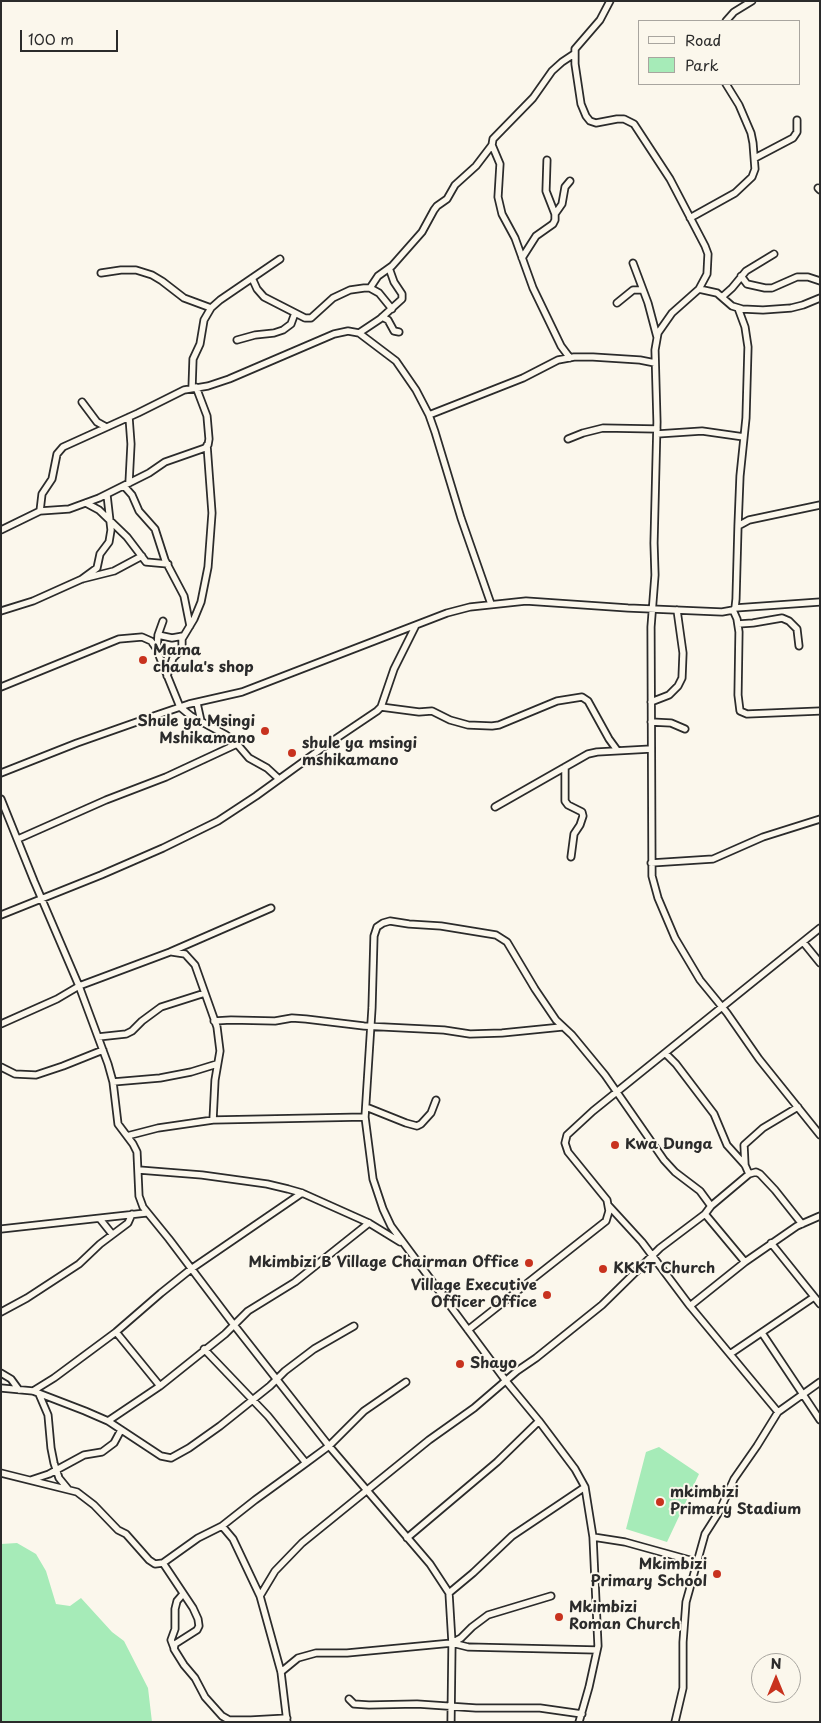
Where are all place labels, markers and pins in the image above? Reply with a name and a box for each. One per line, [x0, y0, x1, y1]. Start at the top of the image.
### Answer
place label: Mama chaula's shop [153, 642, 254, 677]
marker: Mama chaula's shop [137, 654, 149, 666]
place label: Shule ya Msingi Mshikamano [138, 713, 255, 748]
marker: Shule ya Msingi Mshikamano [259, 725, 271, 737]
place label: shule ya msingi mshikamano [302, 735, 417, 770]
marker: shule ya msingi mshikamano [286, 747, 298, 759]
place label: Kwa Dunga [625, 1136, 713, 1154]
marker: Kwa Dunga [609, 1139, 621, 1151]
place label: Mkimbizi B Village Chairman Office [248, 1254, 519, 1272]
marker: Mkimbizi B Village Chairman Office [523, 1257, 535, 1269]
place label: KKKT Church [613, 1260, 715, 1278]
marker: KKKT Church [597, 1263, 609, 1275]
place label: Village Executive Officer Office [411, 1277, 537, 1312]
marker: Village Executive Officer Office [541, 1289, 553, 1301]
place label: Shayo [470, 1355, 517, 1373]
marker: Shayo [454, 1358, 466, 1370]
place label: mkimbizi Primary Stadium [670, 1484, 801, 1519]
marker: mkimbizi Primary Stadium [654, 1496, 666, 1508]
place label: Mkimbizi Primary School [591, 1556, 707, 1591]
marker: Mkimbizi Primary School [711, 1568, 723, 1580]
place label: Mkimbizi Roman Church [569, 1599, 681, 1634]
marker: Mkimbizi Roman Church [553, 1611, 565, 1623]

